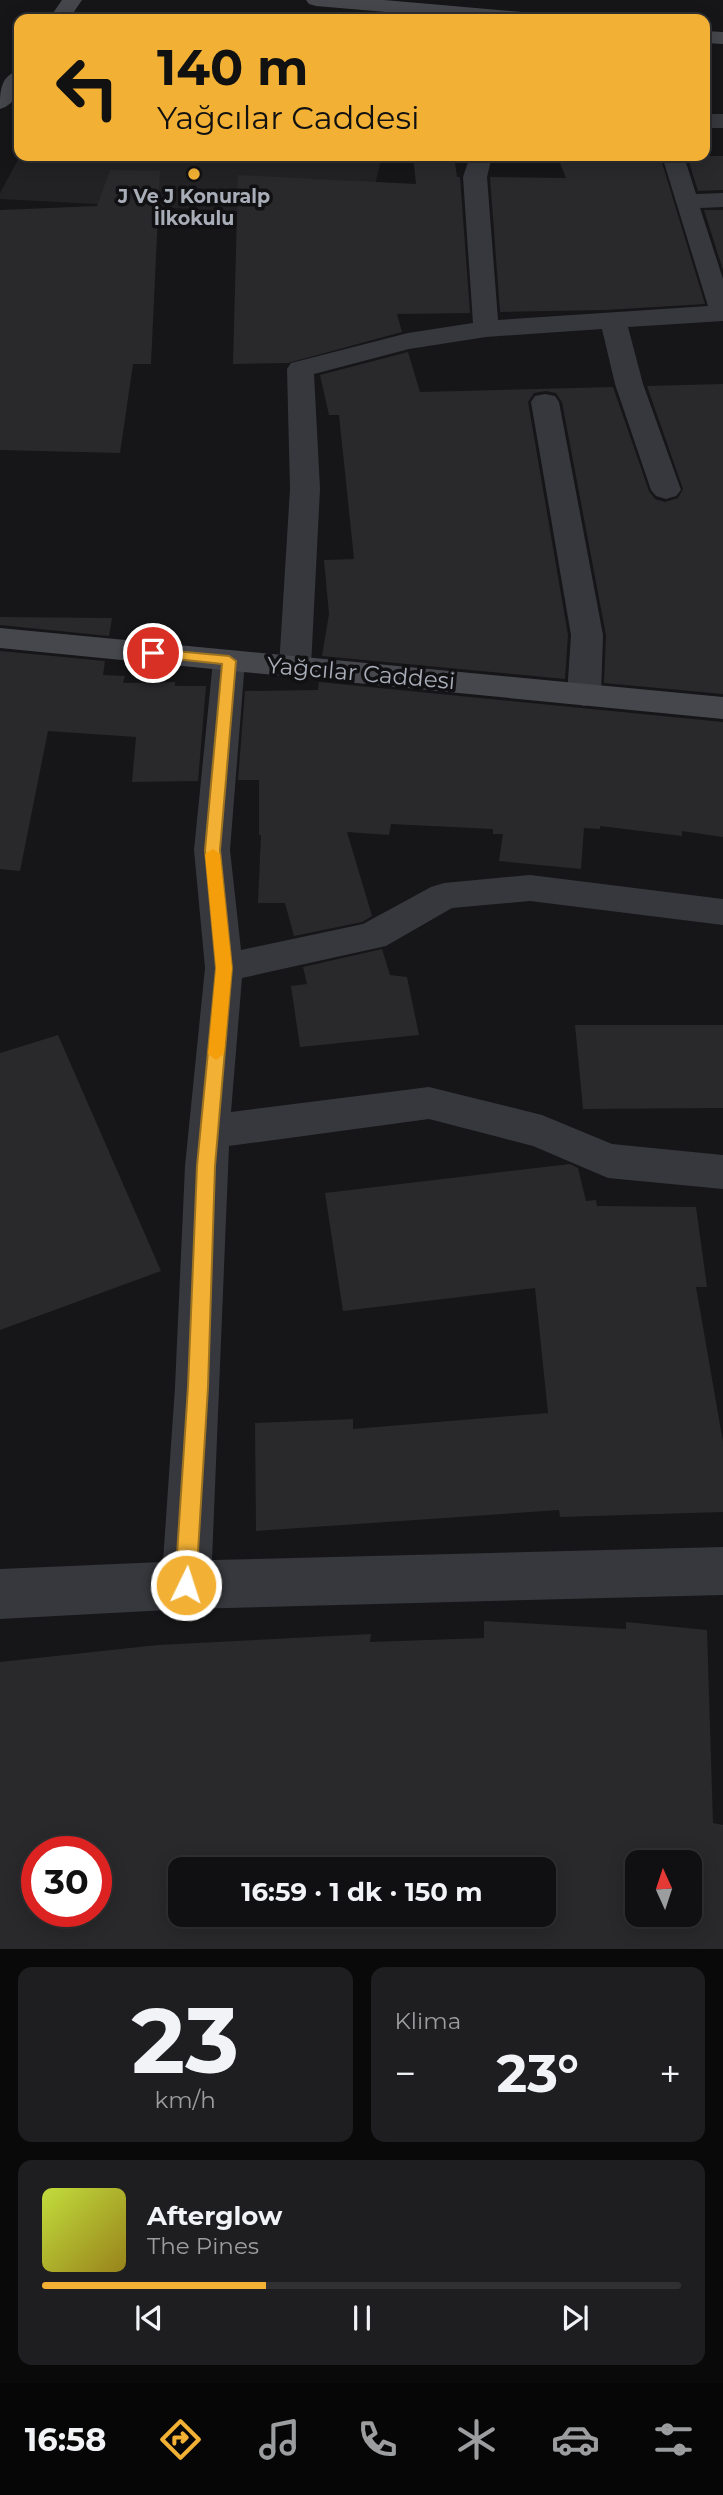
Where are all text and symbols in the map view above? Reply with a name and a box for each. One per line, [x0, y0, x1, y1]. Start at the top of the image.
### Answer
text: 140 m [157, 38, 309, 97]
icon: left [42, 42, 133, 133]
text: Yağcılar Caddesi [157, 98, 420, 137]
marker: J Ve J Konuralp İlkokulu [186, 166, 202, 182]
place label: J Ve J Konuralp İlkokulu [117, 185, 270, 230]
pin [123, 623, 183, 683]
icon: arrive [134, 634, 172, 672]
street label: Yağcılar Caddesi [266, 651, 456, 695]
position arrow [149, 1548, 223, 1622]
speed limit sign: 30 [21, 1836, 112, 1927]
north arrow [625, 1850, 702, 1927]
map controls [625, 1850, 702, 1927]
text: 16:59 · 1 dk · 150 m [241, 1876, 483, 1908]
text: 23 [131, 1985, 239, 2096]
text: Klima [395, 2007, 461, 2035]
text: 23° [497, 2042, 579, 2105]
text: − [395, 2050, 416, 2097]
text: + [659, 2050, 681, 2097]
text: km/h [155, 2086, 216, 2114]
text: Afterglow [147, 2200, 282, 2232]
text: The Pines [147, 2232, 259, 2260]
icon: previous [130, 2299, 168, 2337]
icon: pause [343, 2299, 381, 2337]
icon: next [556, 2299, 594, 2337]
icon: directions [156, 2415, 205, 2464]
icon: music [255, 2415, 304, 2464]
icon: phone [353, 2415, 402, 2464]
icon: climate [452, 2415, 501, 2464]
icon: car [551, 2415, 600, 2464]
icon: filters [649, 2415, 698, 2464]
text: 16:58 [25, 2420, 106, 2459]

